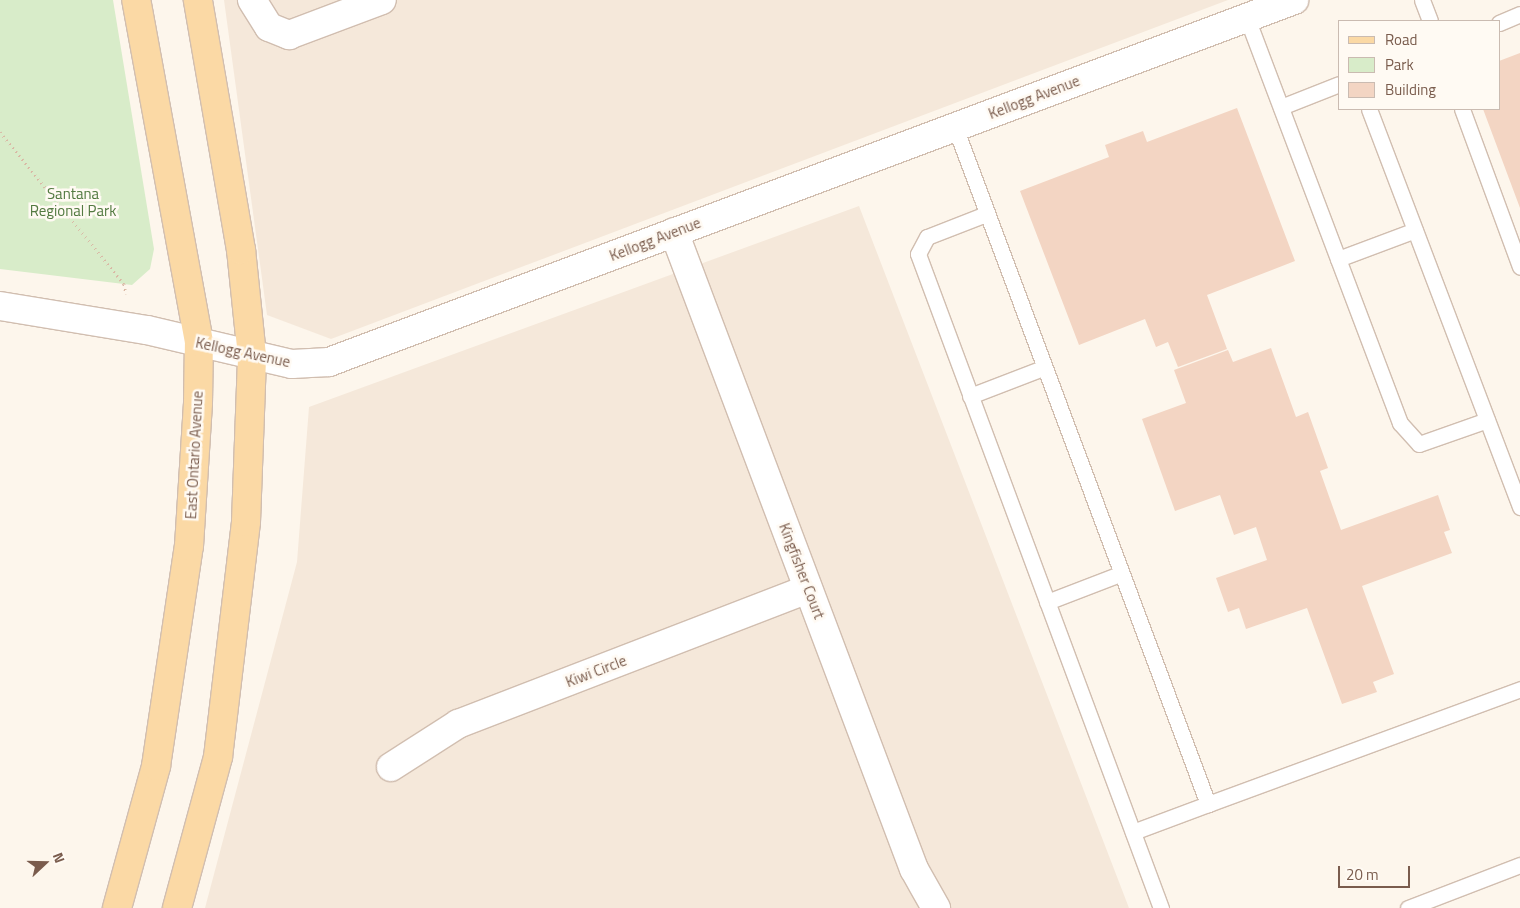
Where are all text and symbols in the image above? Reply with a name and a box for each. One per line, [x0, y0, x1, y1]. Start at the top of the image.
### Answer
legend [1338, 20, 1500, 110]
text: Road [1385, 28, 1417, 51]
text: Park [1385, 53, 1414, 76]
street label: Kellogg Avenue [986, 71, 1082, 123]
text: Building [1385, 78, 1436, 101]
park label: Santana Regional Park [30, 184, 116, 219]
street label: Kellogg Avenue [607, 213, 703, 265]
street label: Kellogg Avenue [194, 333, 292, 371]
street label: East Ontario Avenue [182, 390, 206, 520]
street label: Kingfisher Court [775, 520, 829, 622]
street label: Kiwi Circle [563, 651, 629, 691]
north arrow [20, 838, 70, 888]
text: N [48, 849, 71, 866]
scale bar [1340, 856, 1412, 888]
text: 20 m [1346, 863, 1379, 886]

